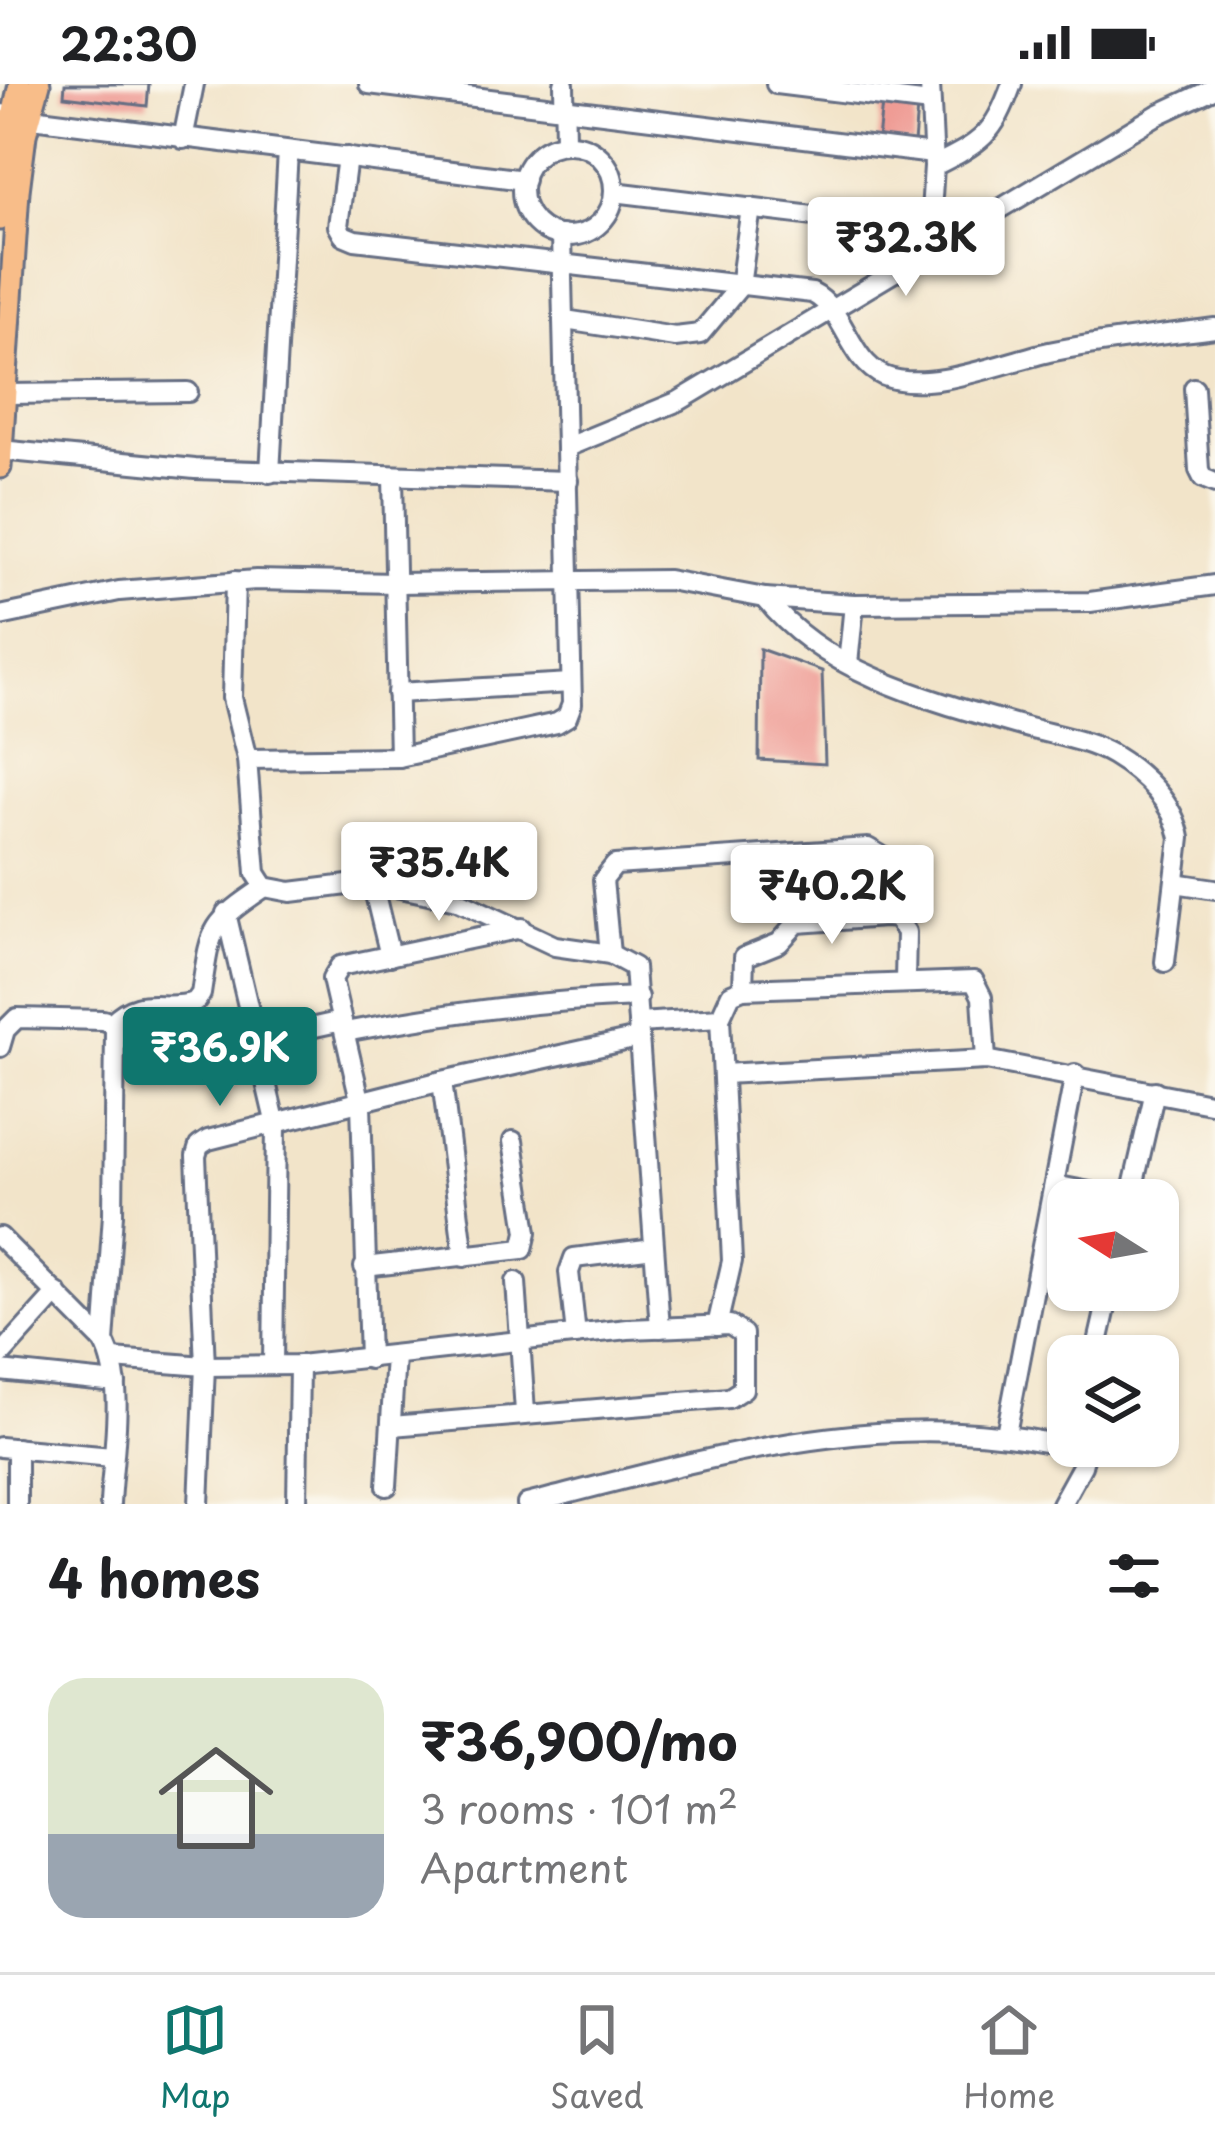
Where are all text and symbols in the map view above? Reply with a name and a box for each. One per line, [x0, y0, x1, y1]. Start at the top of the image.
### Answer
text: 22:30 [60, 8, 197, 76]
pin: ₹32.3K [808, 197, 1004, 299]
text: ₹32.3K [835, 206, 977, 265]
pin: ₹35.4K [341, 822, 537, 924]
text: ₹35.4K [368, 831, 510, 890]
pin: ₹40.2K [734, 845, 930, 947]
text: ₹40.2K [758, 854, 906, 913]
pin: ₹36.9K [122, 1007, 318, 1109]
text: ₹36.9K [150, 1016, 290, 1075]
north arrow [1047, 1179, 1179, 1311]
map controls [1047, 1179, 1179, 1467]
button: layers [1047, 1335, 1179, 1467]
text: 4 homes [48, 1538, 260, 1615]
icon: filters [1101, 1543, 1167, 1609]
text: ₹36,900/mo [420, 1701, 737, 1778]
icon: home [144, 1726, 288, 1870]
text: 3 rooms · 101 m² [420, 1778, 738, 1837]
text: Apartment [420, 1837, 628, 1896]
tab: Map [160, 1997, 230, 2119]
tab: Saved [550, 1997, 644, 2119]
tab: Home [963, 1997, 1055, 2119]

